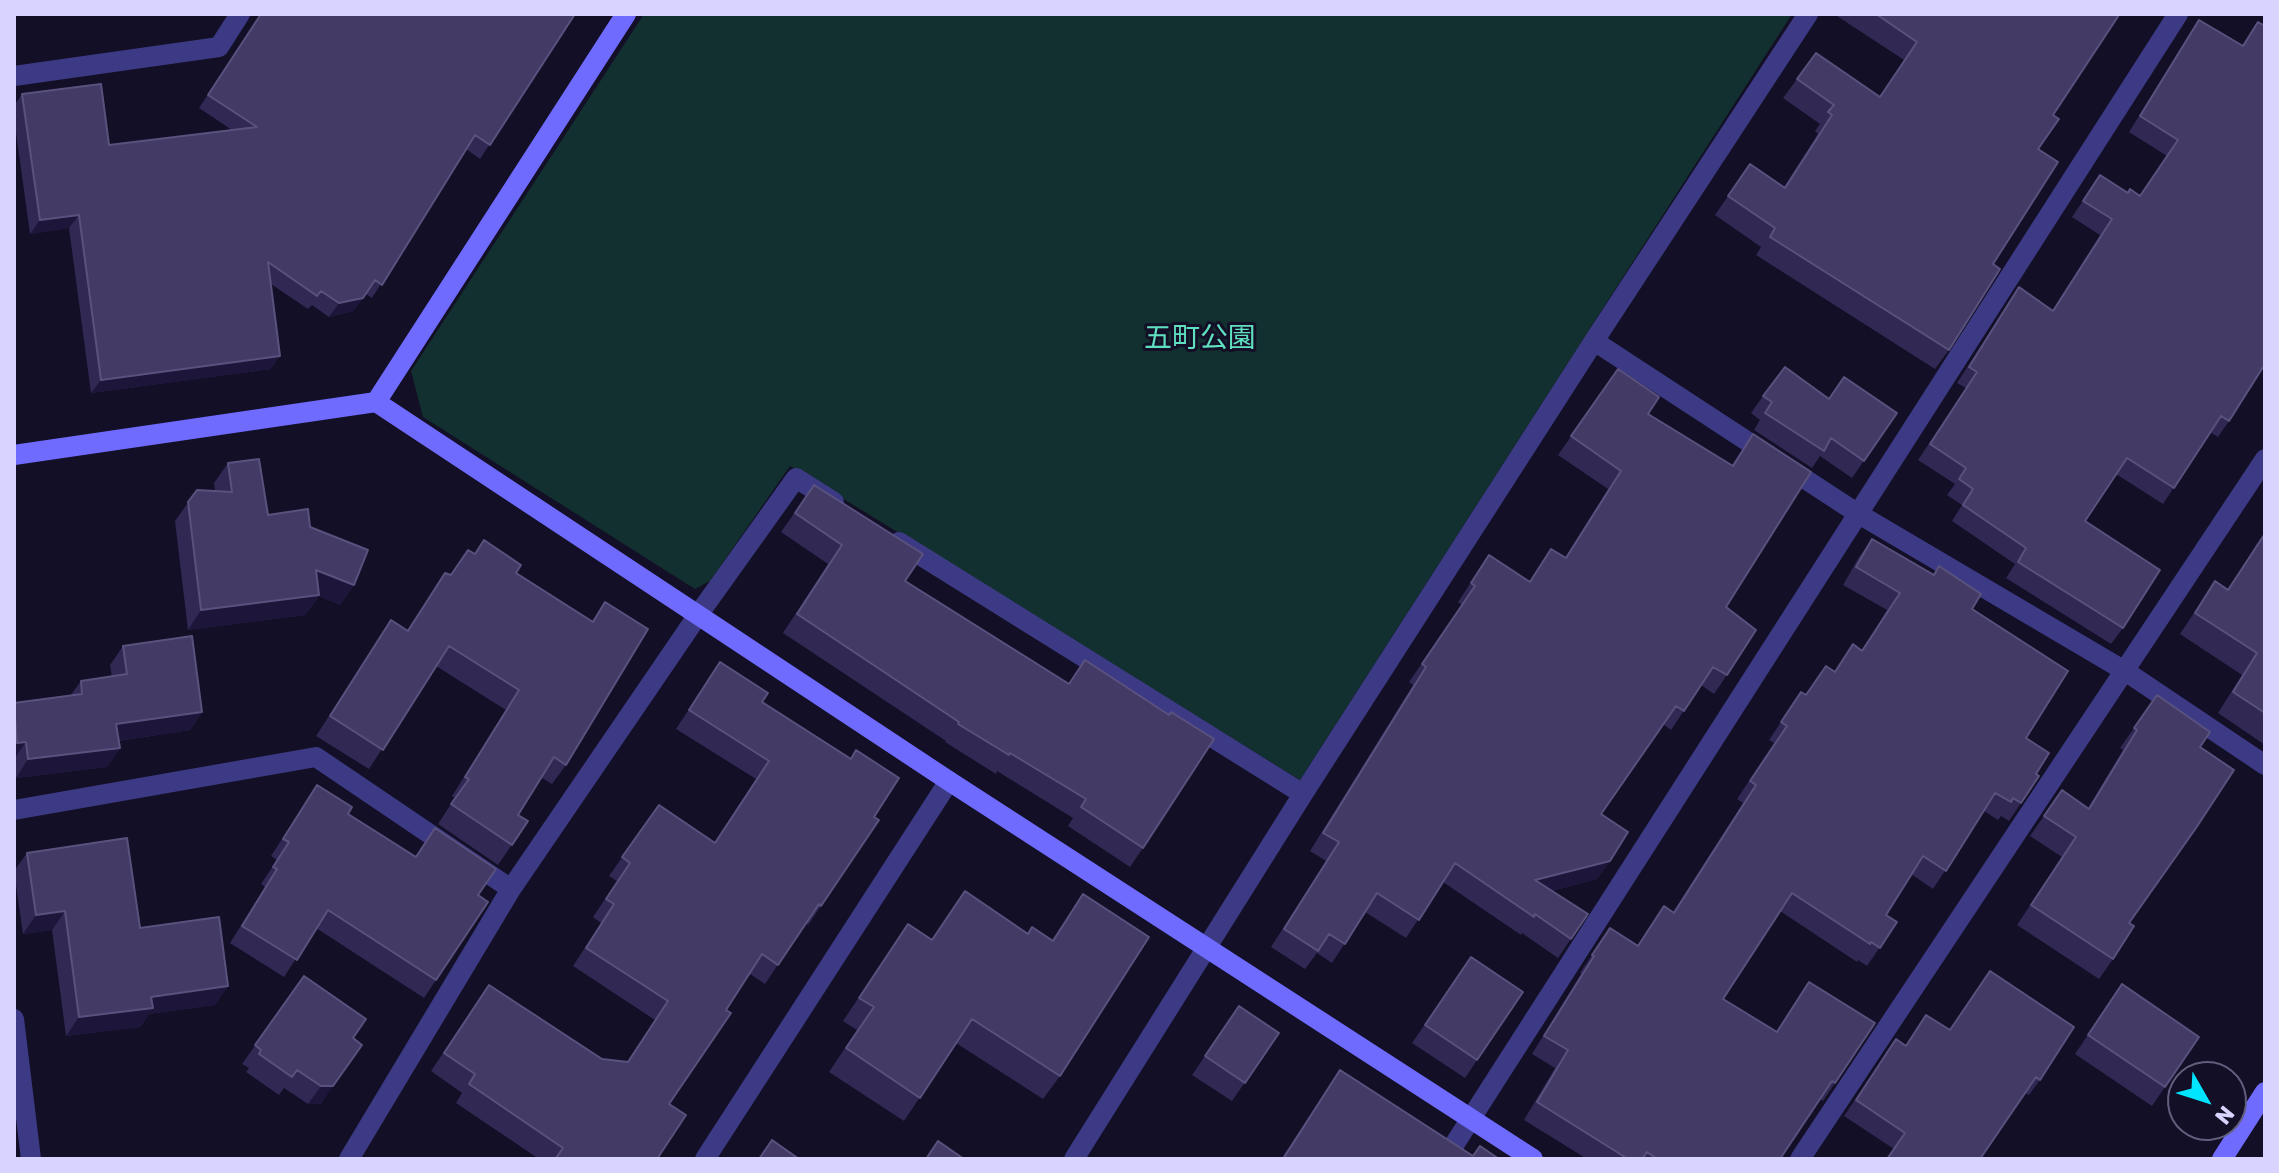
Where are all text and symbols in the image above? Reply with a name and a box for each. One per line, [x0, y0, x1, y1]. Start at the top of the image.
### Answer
park label: 五町公園 [1144, 322, 1256, 356]
north arrow [2167, 1061, 2247, 1141]
text: N [2209, 1101, 2240, 1130]

